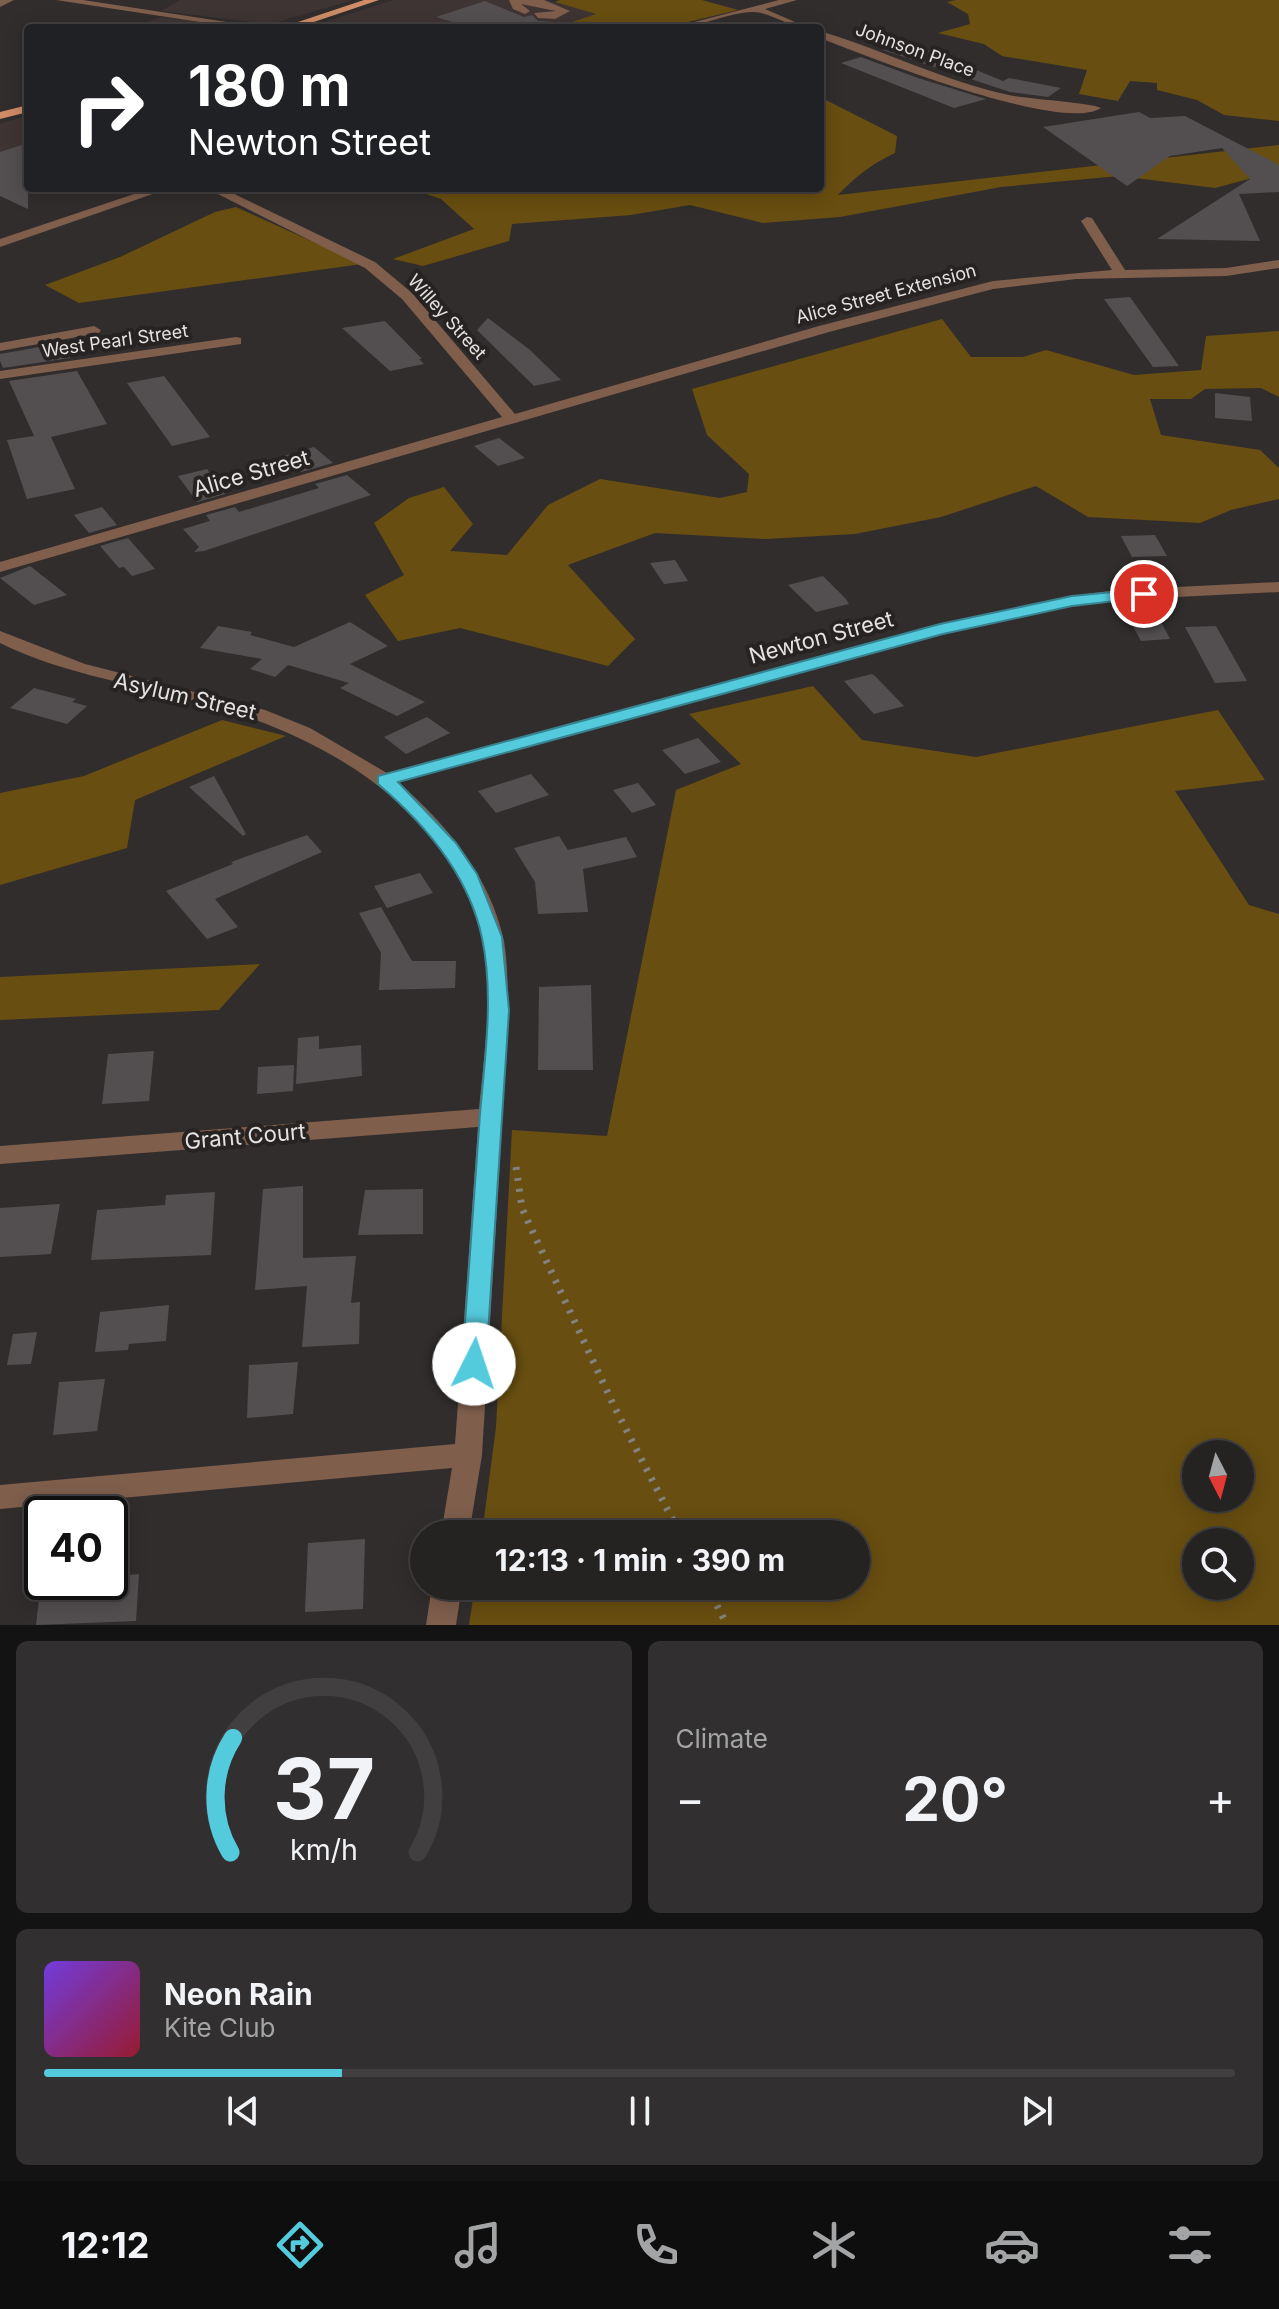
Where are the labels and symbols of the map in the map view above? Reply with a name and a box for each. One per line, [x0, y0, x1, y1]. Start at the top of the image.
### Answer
street label: Johnson Place [853, 18, 978, 81]
street label: Alice Street Extension [793, 259, 978, 328]
street label: Willey Street [404, 270, 491, 364]
street label: West Pearl Street [41, 320, 189, 361]
street label: Alice Street [190, 444, 312, 502]
pin [1110, 560, 1178, 628]
street label: Newton Street [746, 605, 896, 669]
street label: Asylum Street [111, 667, 259, 725]
street label: Grant Court [183, 1118, 307, 1154]
position arrow [432, 1322, 516, 1406]
north arrow [1182, 1440, 1254, 1512]
speed limit sign: 40 [24, 1496, 128, 1600]

